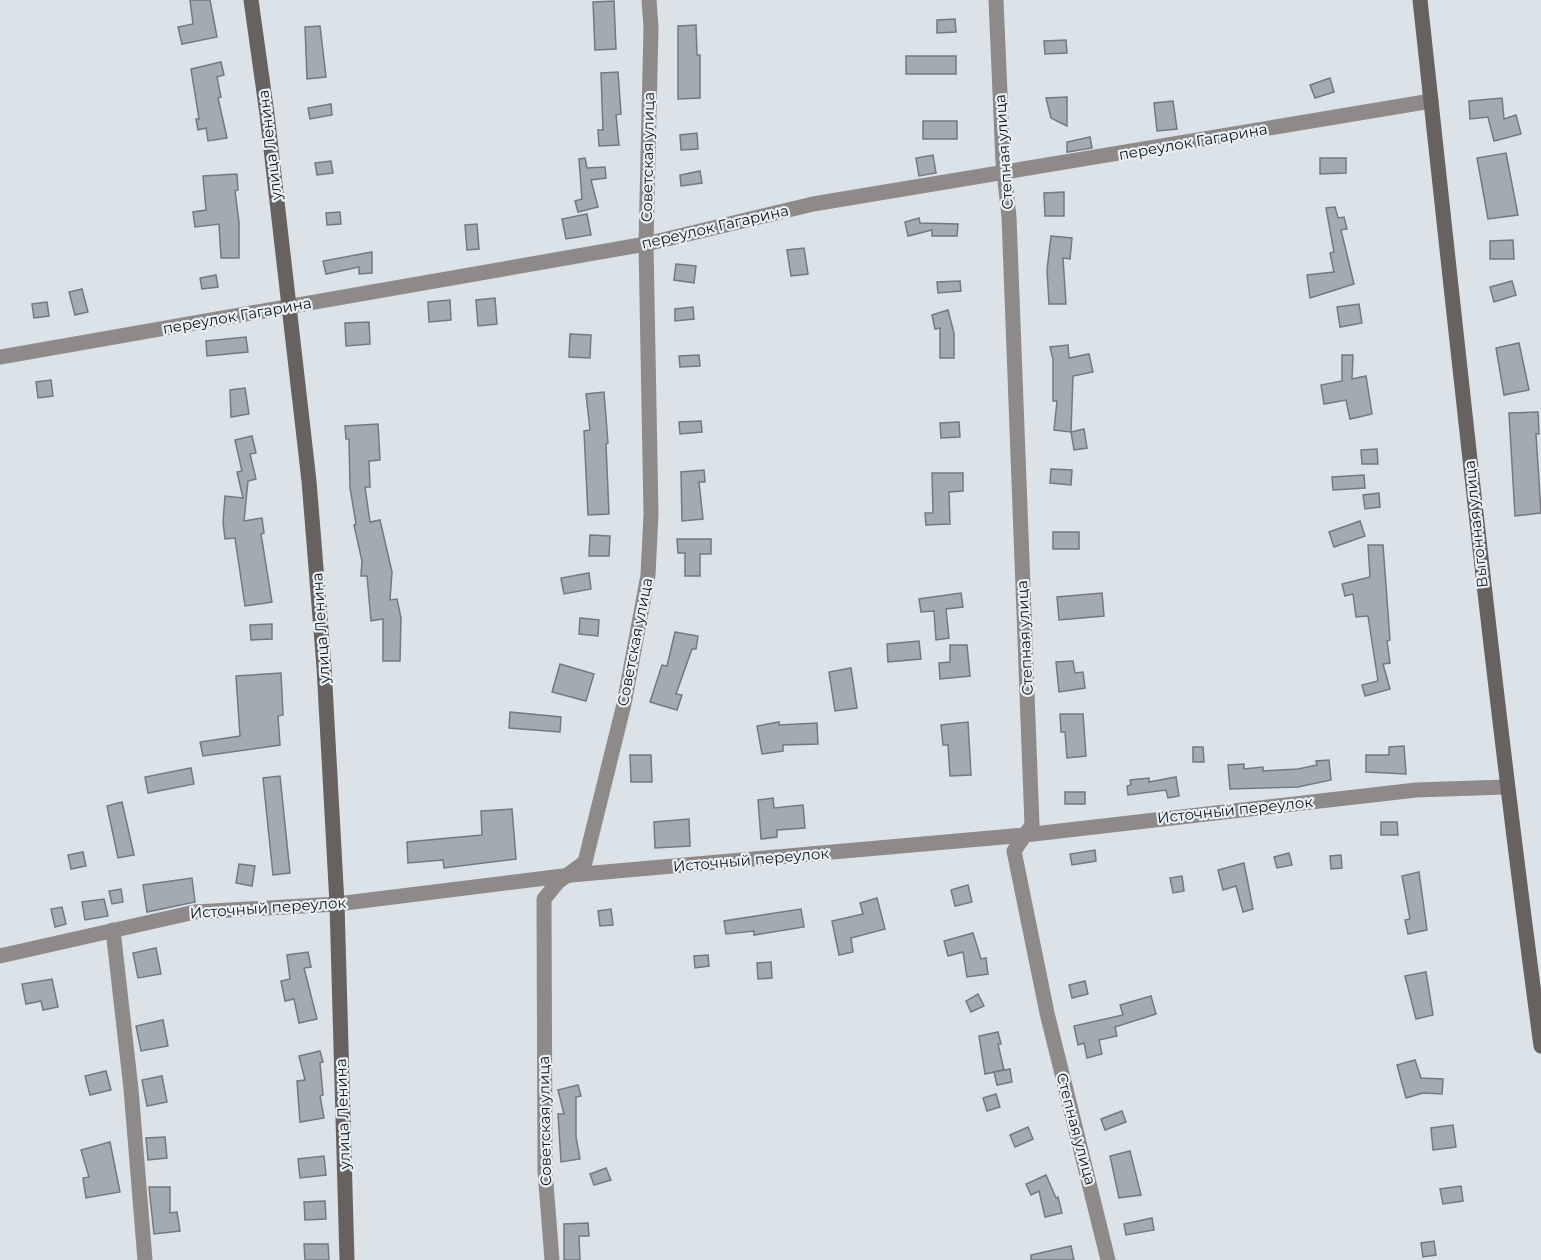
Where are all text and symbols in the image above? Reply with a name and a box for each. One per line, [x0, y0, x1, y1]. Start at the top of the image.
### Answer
street label: улица Ленина [253, 89, 286, 202]
street label: Советская улица [637, 92, 658, 222]
street label: Степная улица [990, 94, 1017, 210]
street label: переулок Гагарина [1117, 119, 1269, 164]
street label: переулок Гагарина [639, 200, 790, 253]
street label: переулок Гагарина [161, 293, 313, 338]
street label: Выгонная улица [1459, 459, 1492, 589]
street label: улица Ленина [307, 572, 334, 685]
street label: Советская улица [613, 576, 656, 708]
street label: Степная улица [1012, 580, 1037, 696]
street label: Источный переулок [1156, 792, 1314, 827]
street label: Источный переулок [672, 843, 830, 876]
street label: Источный переулок [189, 893, 347, 922]
street label: Советская улица [534, 1056, 555, 1186]
street label: улица Ленина [331, 1058, 354, 1171]
street label: Степная улица [1052, 1071, 1101, 1187]

